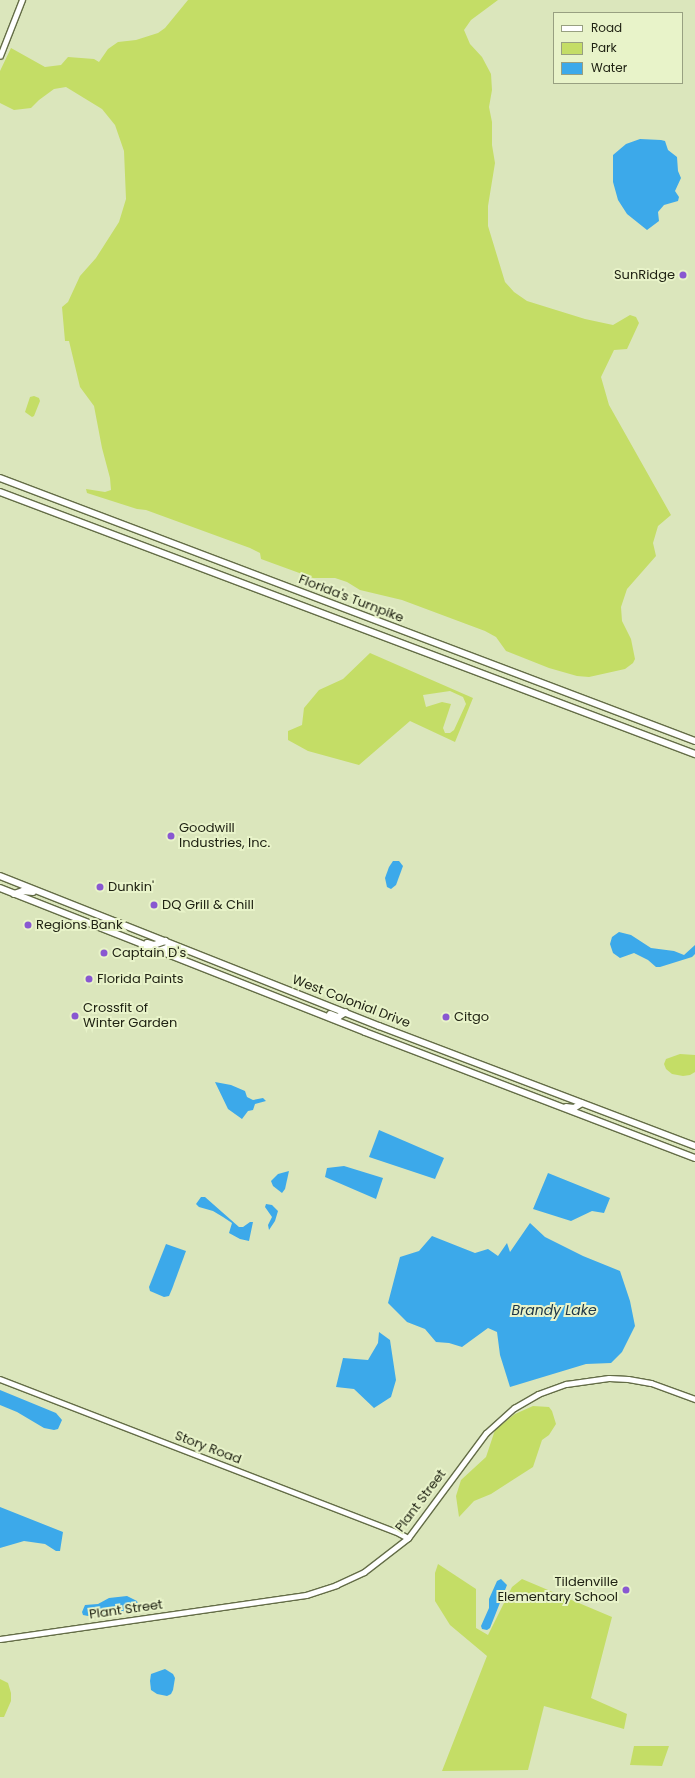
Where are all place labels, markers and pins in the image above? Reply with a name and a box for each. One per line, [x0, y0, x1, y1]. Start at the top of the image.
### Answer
place label: SunRidge [614, 267, 675, 283]
marker: SunRidge [678, 270, 688, 280]
place label: Goodwill Industries, Inc. [179, 821, 270, 852]
marker: Goodwill Industries, Inc. [166, 831, 176, 841]
place label: Dunkin' [108, 879, 154, 895]
marker: Dunkin' [95, 882, 105, 892]
place label: DQ Grill & Chill [162, 897, 254, 913]
marker: DQ Grill & Chill [149, 900, 159, 910]
place label: Regions Bank [36, 917, 123, 933]
marker: Regions Bank [23, 920, 33, 930]
place label: Captain D's [112, 945, 186, 961]
marker: Captain D's [99, 948, 109, 958]
place label: Florida Paints [97, 971, 184, 987]
marker: Florida Paints [84, 974, 94, 984]
place label: Crossfit of Winter Garden [83, 1001, 177, 1032]
place label: Citgo [454, 1009, 489, 1025]
marker: Crossfit of Winter Garden [70, 1011, 80, 1021]
marker: Citgo [441, 1012, 451, 1022]
place label: Tildenville Elementary School [497, 1575, 618, 1606]
marker: Tildenville Elementary School [621, 1585, 631, 1595]

